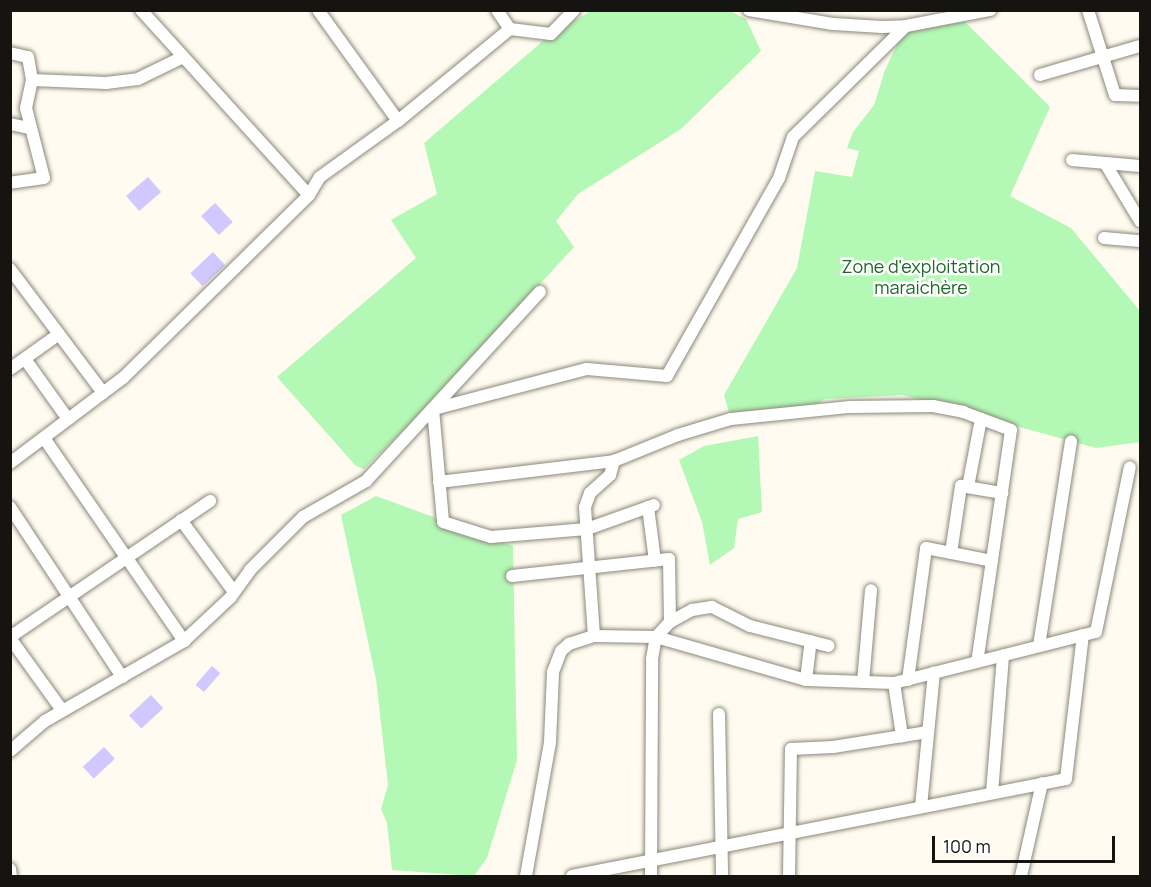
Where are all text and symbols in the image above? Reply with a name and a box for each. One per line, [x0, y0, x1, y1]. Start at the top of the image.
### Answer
park label: Zone d'exploitation maraichère [841, 256, 1001, 298]
scale bar [935, 824, 1118, 862]
text: 100 m [943, 834, 991, 858]

